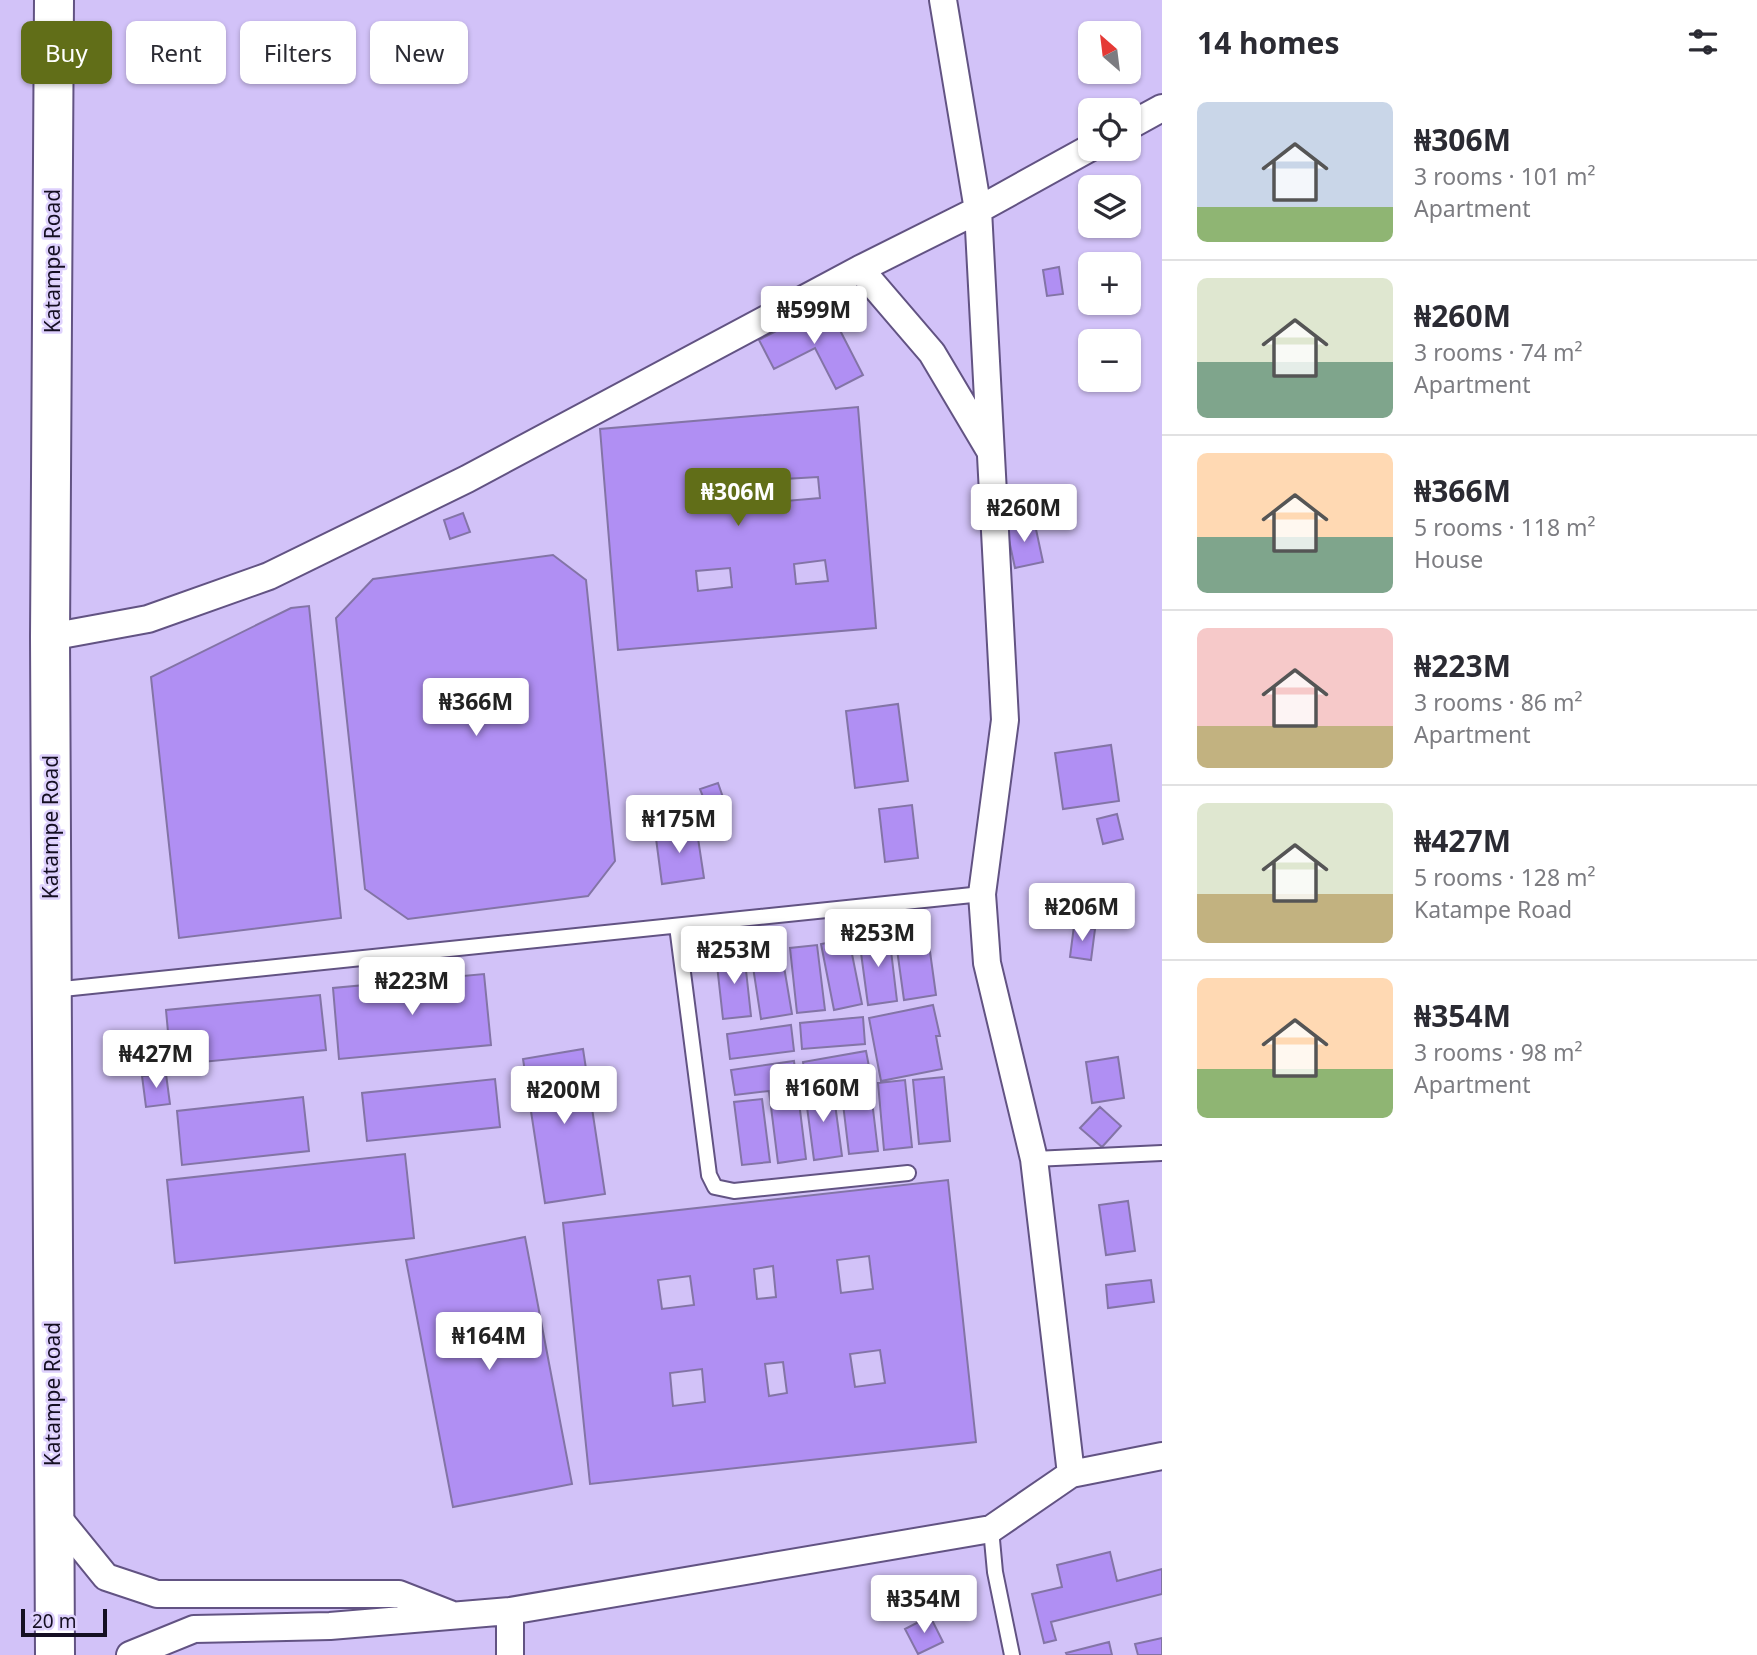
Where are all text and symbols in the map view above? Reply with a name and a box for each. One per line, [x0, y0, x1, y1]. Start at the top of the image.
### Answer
chip: Buy [21, 21, 112, 84]
chip: Rent [126, 21, 226, 84]
chip: Filters [240, 21, 356, 84]
chip: New [370, 21, 468, 84]
north arrow [1078, 21, 1141, 84]
map controls [1078, 21, 1141, 392]
text: 14 homes [1197, 22, 1340, 63]
icon: filters [1684, 23, 1722, 61]
button: locate [1078, 98, 1141, 161]
text: ₦306M [1414, 119, 1511, 160]
icon: home [1253, 130, 1337, 214]
text: 3 rooms · 101 m² [1414, 160, 1596, 192]
button: layers [1078, 175, 1141, 238]
street label: Katampe Road [38, 189, 66, 333]
text: Apartment [1414, 192, 1531, 224]
button: + [1078, 252, 1141, 315]
pin: ₦599M [765, 286, 863, 346]
text: ₦599M [777, 293, 851, 325]
text: ₦260M [1414, 295, 1511, 336]
icon: home [1253, 306, 1337, 390]
button: − [1078, 329, 1141, 392]
text: 3 rooms · 74 m² [1414, 336, 1583, 368]
text: Apartment [1414, 368, 1531, 400]
pin: ₦306M [689, 468, 787, 528]
text: ₦366M [1414, 470, 1511, 511]
text: ₦306M [701, 475, 775, 507]
icon: home [1253, 481, 1337, 565]
pin: ₦260M [975, 484, 1073, 544]
text: ₦260M [987, 491, 1061, 523]
text: 5 rooms · 118 m² [1414, 511, 1596, 543]
text: House [1414, 543, 1483, 575]
text: ₦223M [1414, 645, 1511, 686]
icon: home [1253, 656, 1337, 740]
pin: ₦366M [427, 678, 525, 738]
text: ₦366M [439, 685, 513, 717]
text: 3 rooms · 86 m² [1414, 686, 1583, 718]
text: Apartment [1414, 718, 1531, 750]
street label: Katampe Road [36, 755, 64, 899]
pin: ₦175M [630, 796, 728, 855]
text: ₦175M [642, 802, 716, 834]
text: ₦427M [1414, 820, 1511, 861]
icon: home [1253, 831, 1337, 915]
text: 5 rooms · 128 m² [1414, 861, 1596, 893]
pin: ₦206M [1033, 884, 1131, 943]
text: ₦206M [1045, 890, 1119, 922]
text: Katampe Road [1414, 893, 1572, 925]
pin: ₦253M [829, 909, 927, 969]
text: ₦253M [841, 916, 915, 948]
pin: ₦253M [685, 926, 783, 986]
text: ₦253M [697, 933, 771, 965]
pin: ₦223M [363, 958, 461, 1017]
text: ₦223M [375, 964, 449, 996]
text: ₦354M [1414, 995, 1511, 1036]
icon: home [1253, 1006, 1337, 1090]
pin: ₦427M [107, 1030, 205, 1090]
text: 3 rooms · 98 m² [1414, 1036, 1583, 1068]
text: ₦427M [119, 1037, 193, 1069]
pin: ₦160M [774, 1064, 872, 1124]
pin: ₦200M [515, 1066, 613, 1126]
text: Apartment [1414, 1068, 1531, 1100]
text: ₦160M [786, 1071, 860, 1103]
text: ₦200M [527, 1073, 601, 1105]
pin: ₦164M [440, 1312, 538, 1372]
text: ₦164M [452, 1319, 526, 1351]
street label: Katampe Road [38, 1322, 66, 1466]
pin: ₦354M [875, 1576, 973, 1635]
text: ₦354M [887, 1582, 961, 1614]
scale bar [21, 1606, 107, 1638]
text: 20 m [32, 1608, 76, 1634]

